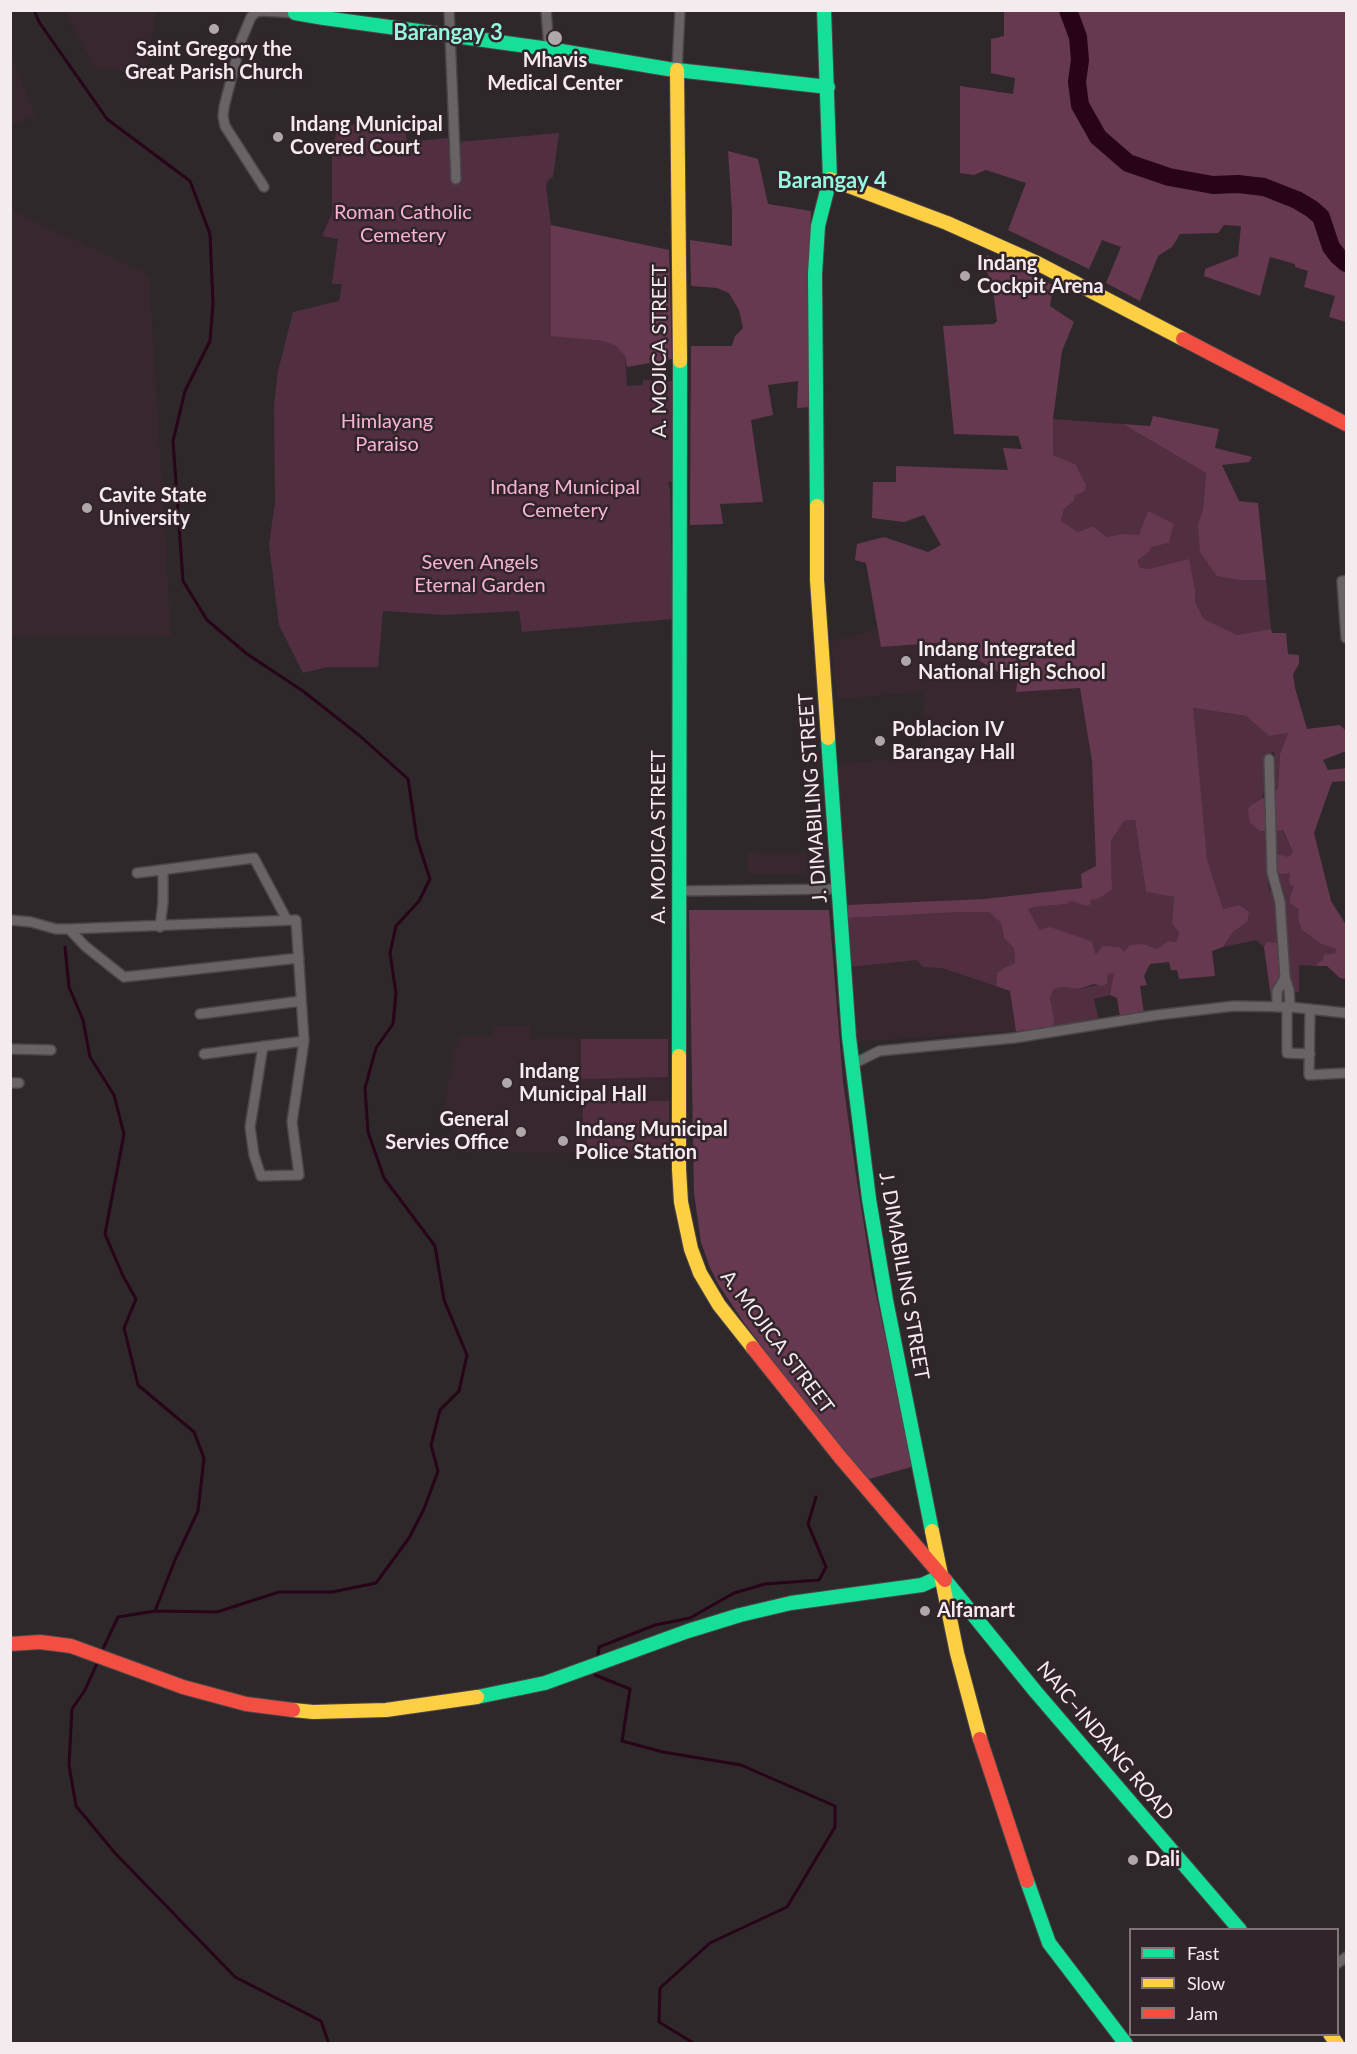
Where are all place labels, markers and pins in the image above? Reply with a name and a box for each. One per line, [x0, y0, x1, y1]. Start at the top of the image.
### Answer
marker: Saint Gregory the Great Parish Church [207, 22, 221, 36]
marker: Mhavis Medical Center [546, 29, 564, 47]
place label: Saint Gregory the Great Parish Church [125, 38, 303, 85]
place label: Mhavis Medical Center [487, 49, 623, 96]
place label: Indang Municipal Covered Court [290, 113, 443, 160]
marker: Indang Municipal Covered Court [271, 130, 285, 144]
place label: Indang Cockpit Arena [977, 252, 1104, 299]
marker: Indang Cockpit Arena [958, 269, 972, 283]
place label: Cavite State University [99, 484, 207, 531]
marker: Cavite State University [80, 501, 94, 515]
place label: Indang Integrated National High School [918, 638, 1106, 685]
marker: Indang Integrated National High School [899, 654, 913, 668]
place label: Poblacion IV Barangay Hall [892, 718, 1015, 765]
marker: Poblacion IV Barangay Hall [873, 734, 887, 748]
place label: Indang Municipal Hall [519, 1060, 647, 1107]
marker: Indang Municipal Hall [500, 1076, 514, 1090]
place label: General Servies Office [385, 1108, 509, 1155]
place label: Indang Municipal Police Station [575, 1118, 728, 1165]
marker: General Servies Office [514, 1125, 528, 1139]
marker: Indang Municipal Police Station [556, 1134, 570, 1148]
place label: Alfamart [937, 1599, 1015, 1623]
marker: Alfamart [918, 1604, 932, 1618]
place label: Dali [1145, 1848, 1180, 1872]
marker: Dali [1126, 1853, 1140, 1867]

